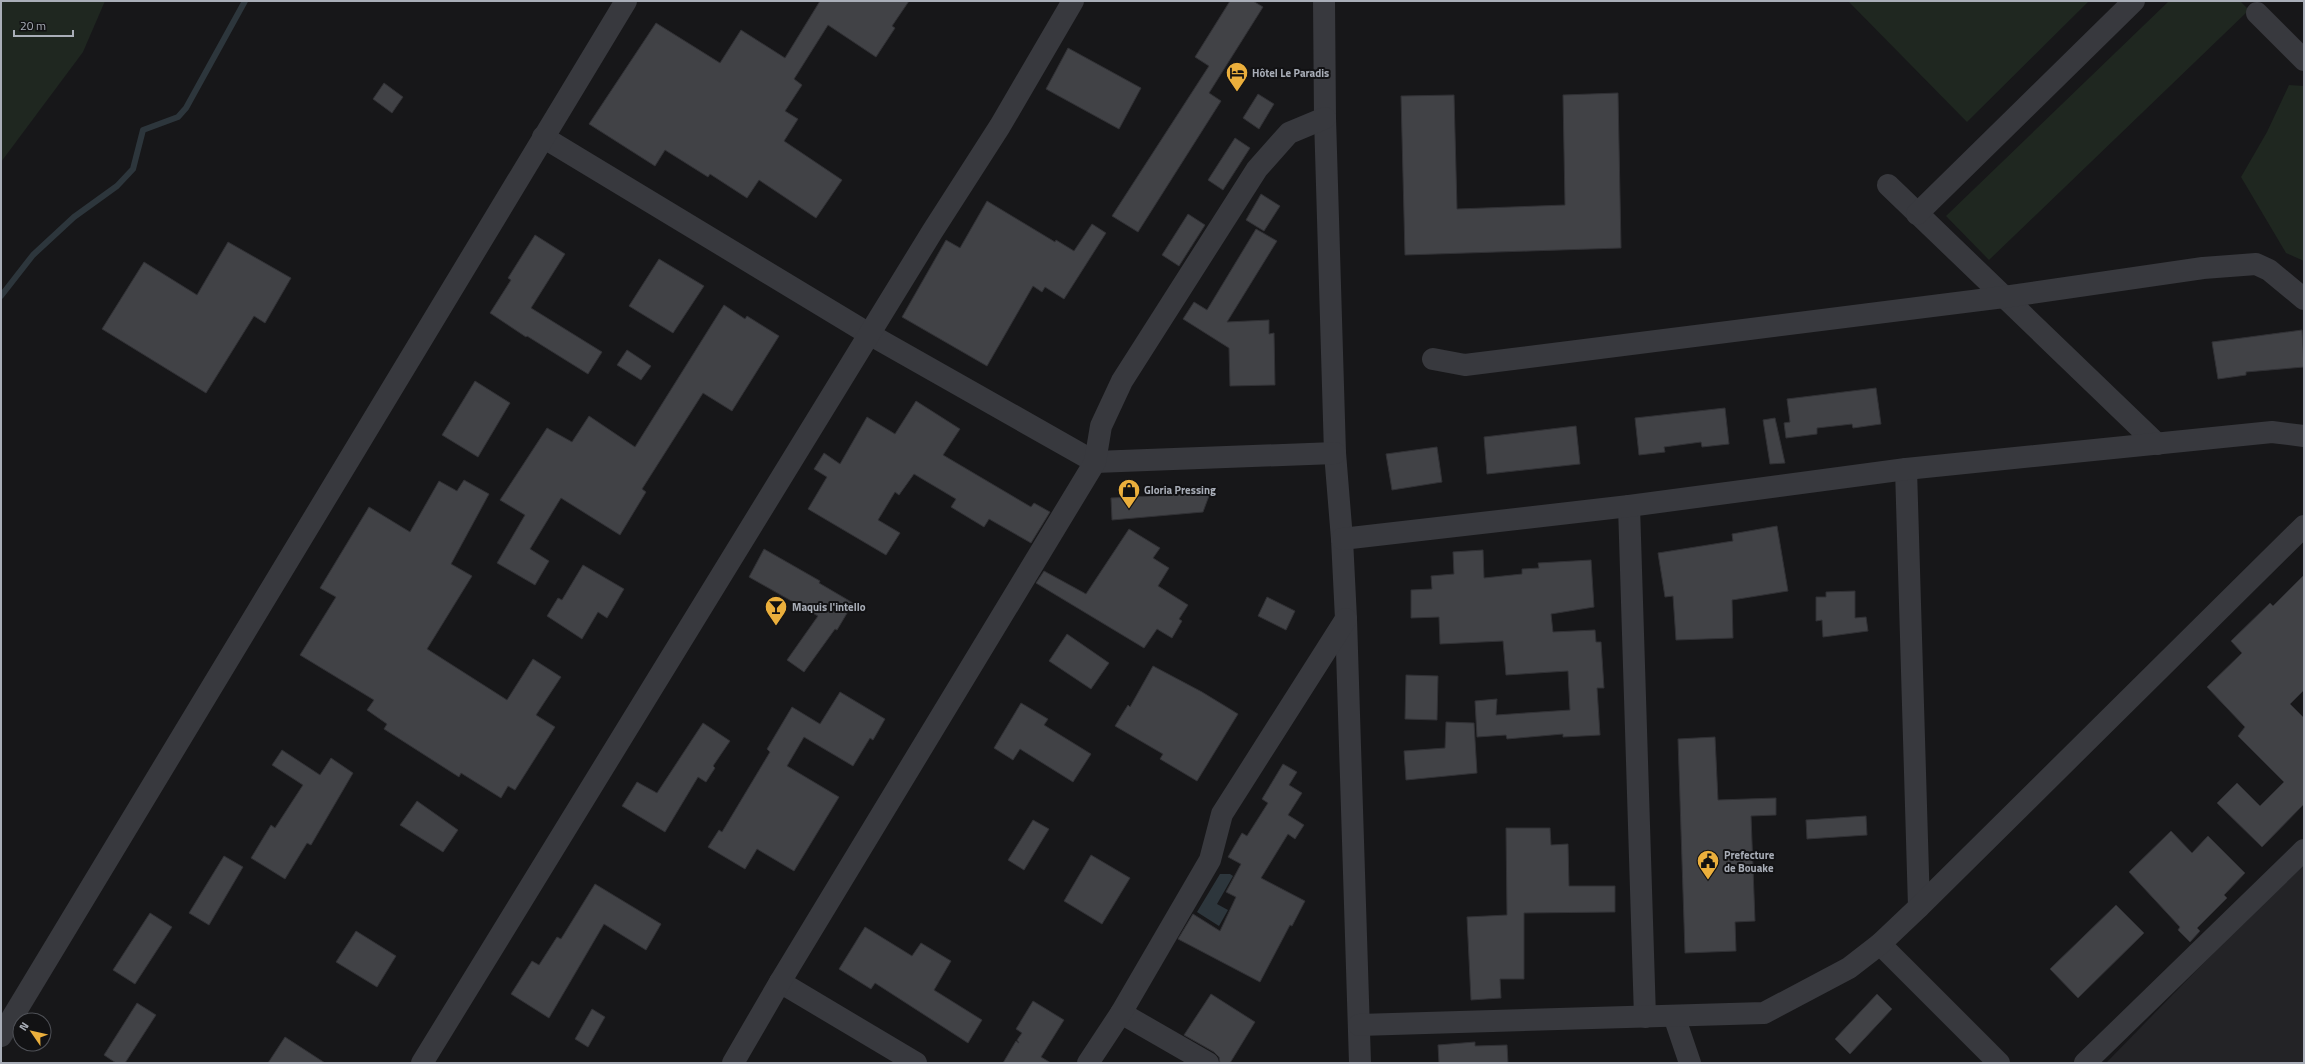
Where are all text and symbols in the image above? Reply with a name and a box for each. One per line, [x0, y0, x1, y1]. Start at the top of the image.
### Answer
scale bar [14, 12, 73, 38]
text: 20 m [20, 16, 46, 35]
hotel icon: Hôtel Le Paradis [1224, 60, 1250, 93]
place label: Hôtel Le Paradis [1252, 65, 1329, 81]
shop icon: Gloria Pressing [1116, 477, 1142, 510]
place label: Gloria Pressing [1144, 482, 1216, 498]
bar icon: Maquis l'intello [763, 594, 789, 627]
place label: Maquis l'intello [792, 599, 866, 615]
place label: Prefecture de Bouake [1724, 847, 1775, 876]
public building icon: Prefecture de Bouake [1695, 848, 1721, 881]
north arrow [12, 1012, 52, 1052]
text: N [15, 1019, 32, 1034]

